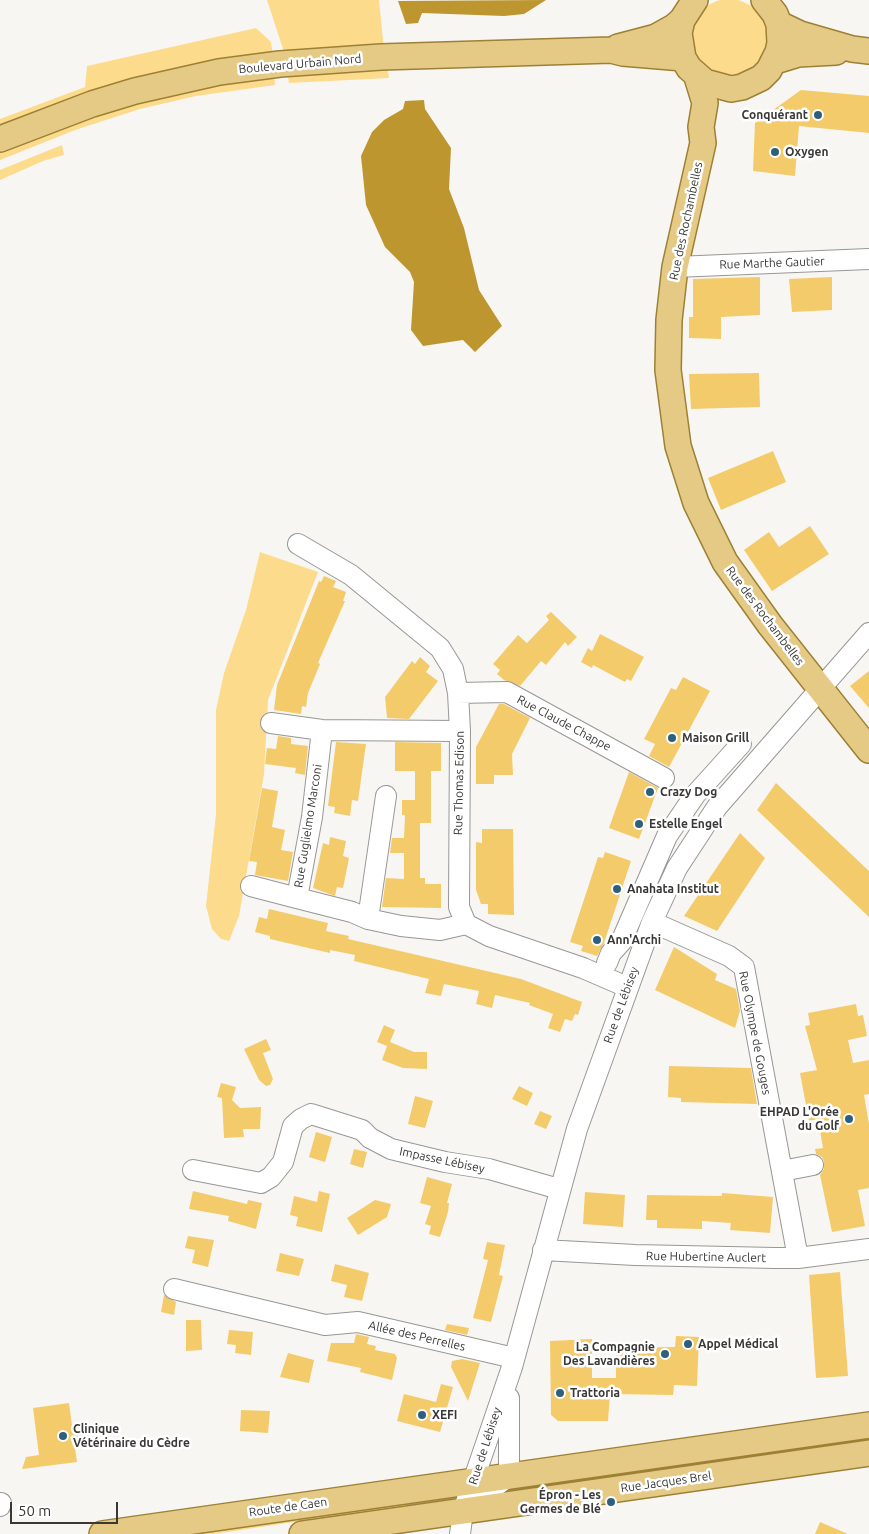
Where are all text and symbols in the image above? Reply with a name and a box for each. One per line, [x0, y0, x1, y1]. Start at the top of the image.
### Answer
street label: Boulevard Urbain Nord [238, 51, 362, 77]
place label: Conquérant [742, 108, 808, 122]
marker: Conquérant [812, 109, 824, 121]
place label: Oxygen [785, 145, 828, 159]
marker: Oxygen [769, 146, 781, 158]
street label: Rue des Rochambelles [666, 161, 706, 281]
street label: Rue Marthe Gautier [719, 254, 825, 272]
street label: Rue des Rochambelles [723, 564, 807, 668]
street label: Rue Claude Chappe [514, 692, 614, 754]
street label: Rue Thomas Edison [451, 731, 467, 835]
place label: Maison Grill [682, 731, 749, 745]
marker: Maison Grill [666, 732, 678, 744]
street label: Rue Guglielmo Marconi [291, 763, 325, 889]
place label: Crazy Dog [660, 785, 717, 799]
marker: Crazy Dog [644, 786, 656, 798]
place label: Estelle Engel [649, 817, 723, 831]
marker: Estelle Engel [633, 818, 645, 830]
place label: Anahata Institut [627, 882, 719, 896]
marker: Anahata Institut [611, 883, 623, 895]
place label: Ann'Archi [607, 933, 661, 947]
marker: Ann'Archi [591, 934, 603, 946]
street label: Rue de Lébisey [600, 965, 642, 1045]
street label: Rue Olympe de Gouges [736, 970, 774, 1096]
place label: EHPAD L'Orée du Golf [760, 1105, 839, 1133]
marker: EHPAD L'Orée du Golf [843, 1113, 855, 1125]
street label: Impasse Lébisey [398, 1144, 486, 1176]
street label: Rue Hubertine Auclert [646, 1249, 766, 1265]
street label: Allée des Perrelles [367, 1318, 467, 1354]
place label: Appel Médical [698, 1337, 778, 1351]
marker: Appel Médical [682, 1338, 694, 1350]
place label: La Compagnie Des Lavandières [563, 1340, 655, 1368]
marker: La Compagnie Des Lavandières [659, 1348, 671, 1360]
place label: Trattoria [570, 1386, 620, 1400]
marker: Trattoria [554, 1387, 566, 1399]
street label: Rue de Lébisey [466, 1406, 504, 1486]
place label: XEFI [432, 1408, 457, 1422]
marker: XEFI [416, 1409, 428, 1421]
place label: Clinique Vétérinaire du Cèdre [73, 1422, 190, 1450]
marker: Clinique Vétérinaire du Cèdre [57, 1430, 69, 1442]
street label: Rue Jacques Brel [620, 1468, 712, 1496]
place label: Épron - Les Germes de Blé [520, 1488, 601, 1516]
scale bar [12, 1492, 120, 1524]
street label: Route de Caen [248, 1494, 328, 1520]
marker: Épron - Les Germes de Blé [605, 1496, 617, 1508]
text: 50 m [18, 1502, 51, 1519]

